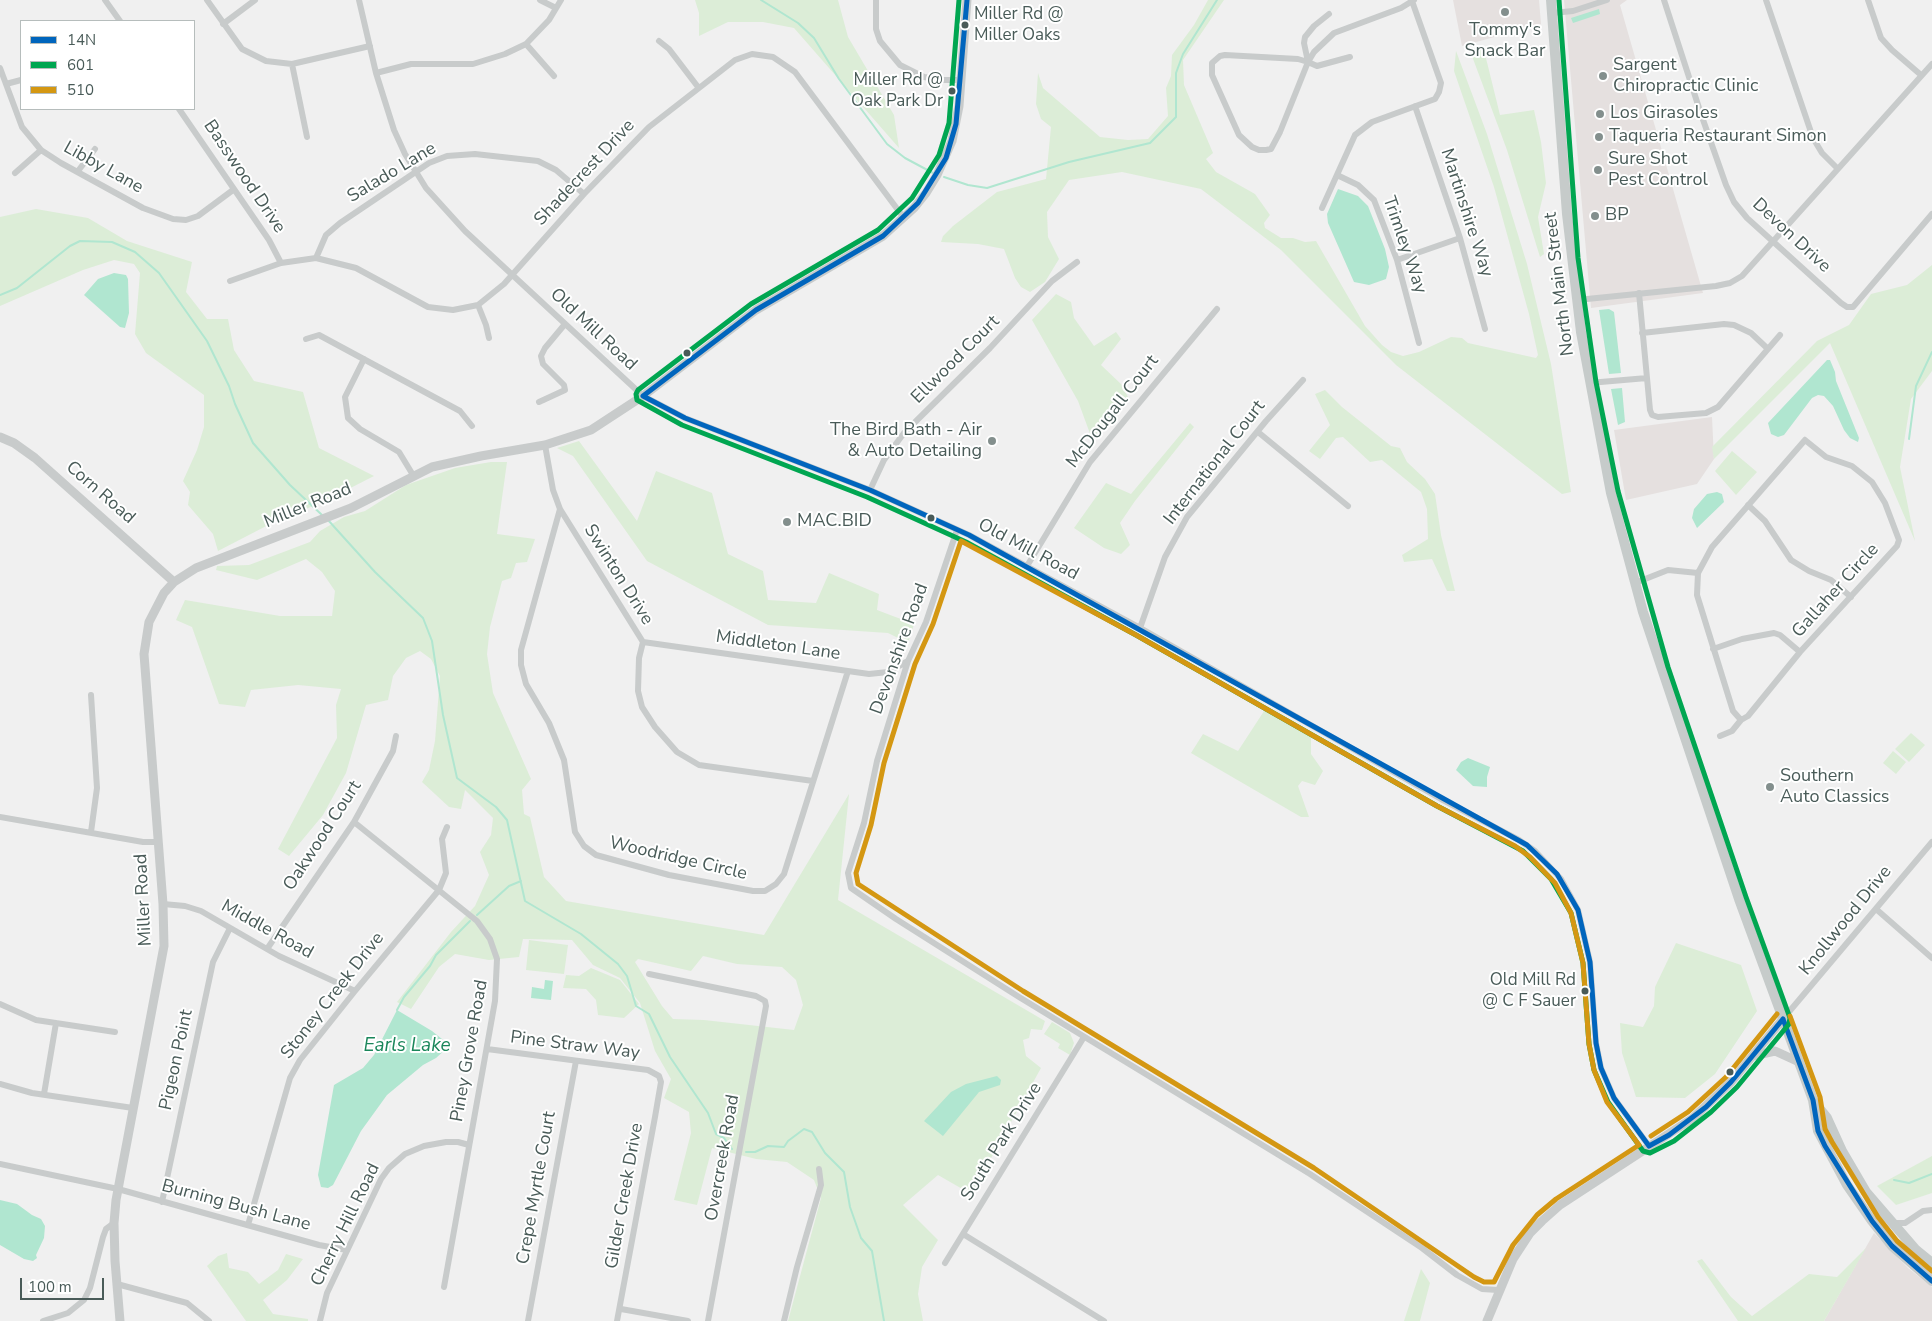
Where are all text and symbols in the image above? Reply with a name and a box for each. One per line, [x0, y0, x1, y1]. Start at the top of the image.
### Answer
place label: Miller Rd @ Miller Oaks [974, 5, 1063, 45]
marker: Tommy's Snack Bar [1499, 6, 1511, 18]
legend [20, 20, 195, 110]
marker: Miller Rd @ Miller Oaks [960, 20, 970, 30]
place label: Tommy's Snack Bar [1465, 20, 1545, 62]
text: 14N [67, 30, 96, 50]
text: 601 [67, 55, 94, 75]
place label: Sargent Chiropractic Clinic [1613, 55, 1758, 98]
marker: Sargent Chiropractic Clinic [1597, 70, 1609, 82]
place label: Miller Rd @ Oak Park Dr [851, 71, 943, 111]
text: 510 [67, 80, 94, 100]
marker: Miller Rd @ Oak Park Dr [947, 86, 957, 96]
place label: Los Girasoles [1610, 103, 1718, 125]
marker: Los Girasoles [1594, 108, 1606, 120]
street label: Shadecrest Drive [530, 115, 640, 231]
street label: Basswood Drive [198, 116, 290, 238]
place label: Taqueria Restaurant Simon [1609, 126, 1827, 148]
marker: Taqueria Restaurant Simon [1593, 131, 1605, 143]
street label: Libby Lane [59, 137, 147, 199]
street label: Salado Lane [344, 138, 440, 208]
street label: Martinshire Way [1435, 146, 1497, 280]
place label: Sure Shot Pest Control [1608, 149, 1708, 192]
marker: Sure Shot Pest Control [1592, 164, 1604, 176]
street label: Trimley Way [1377, 193, 1431, 297]
street label: Devon Drive [1747, 194, 1835, 278]
place label: BP [1605, 205, 1629, 227]
marker: BP [1589, 210, 1601, 222]
street label: North Main Street [1540, 211, 1580, 357]
street label: Old Mill Road [545, 284, 641, 376]
street label: Ellwood Court [907, 311, 1005, 409]
unlabelled marker [682, 348, 692, 358]
street label: McDougall Court [1062, 351, 1164, 473]
street label: International Court [1160, 397, 1270, 529]
place label: The Bird Bath - Air & Auto Detailing [830, 420, 982, 462]
marker: The Bird Bath - Air & Auto Detailing [986, 435, 998, 447]
street label: Corn Road [61, 457, 139, 529]
street label: Miller Road [261, 479, 355, 533]
place label: MAC.BID [797, 511, 872, 533]
unlabelled marker [926, 513, 936, 523]
street label: Old Mill Road [974, 514, 1082, 586]
marker: MAC.BID [781, 516, 793, 528]
street label: Swinton Drive [579, 521, 657, 629]
street label: Gallaher Circle [1788, 539, 1884, 643]
street label: Devonshire Road [866, 581, 934, 717]
street label: Middleton Lane [714, 627, 842, 665]
place label: Southern Auto Classics [1780, 766, 1890, 809]
street label: Oakwood Court [279, 777, 367, 895]
marker: Southern Auto Classics [1764, 781, 1776, 793]
street label: Woodridge Circle [607, 833, 749, 885]
street label: Miller Road [131, 853, 157, 947]
street label: Knollwood Drive [1795, 862, 1897, 980]
street label: Middle Road [217, 896, 317, 964]
street label: Stoney Creek Drive [277, 928, 389, 1064]
place label: Old Mill Rd @ C F Sauer [1482, 971, 1576, 1011]
street label: Piney Grove Road [447, 978, 493, 1124]
marker: Old Mill Rd @ C F Sauer [1580, 986, 1590, 996]
street label: Pigeon Point [156, 1008, 198, 1112]
street label: Pine Straw Way [509, 1027, 641, 1065]
water label: Earls Lake [363, 1035, 451, 1057]
unlabelled marker [1725, 1067, 1735, 1077]
street label: South Park Drive [957, 1079, 1047, 1205]
street label: Overcreek Road [701, 1093, 745, 1223]
street label: Crepe Myrtle Court [513, 1110, 561, 1266]
street label: Gilder Creek Drive [602, 1121, 648, 1271]
street label: Cherry Hill Road [307, 1160, 385, 1290]
street label: Burning Bush Lane [159, 1176, 313, 1236]
scale bar [22, 1268, 106, 1300]
text: 100 m [28, 1277, 72, 1297]

